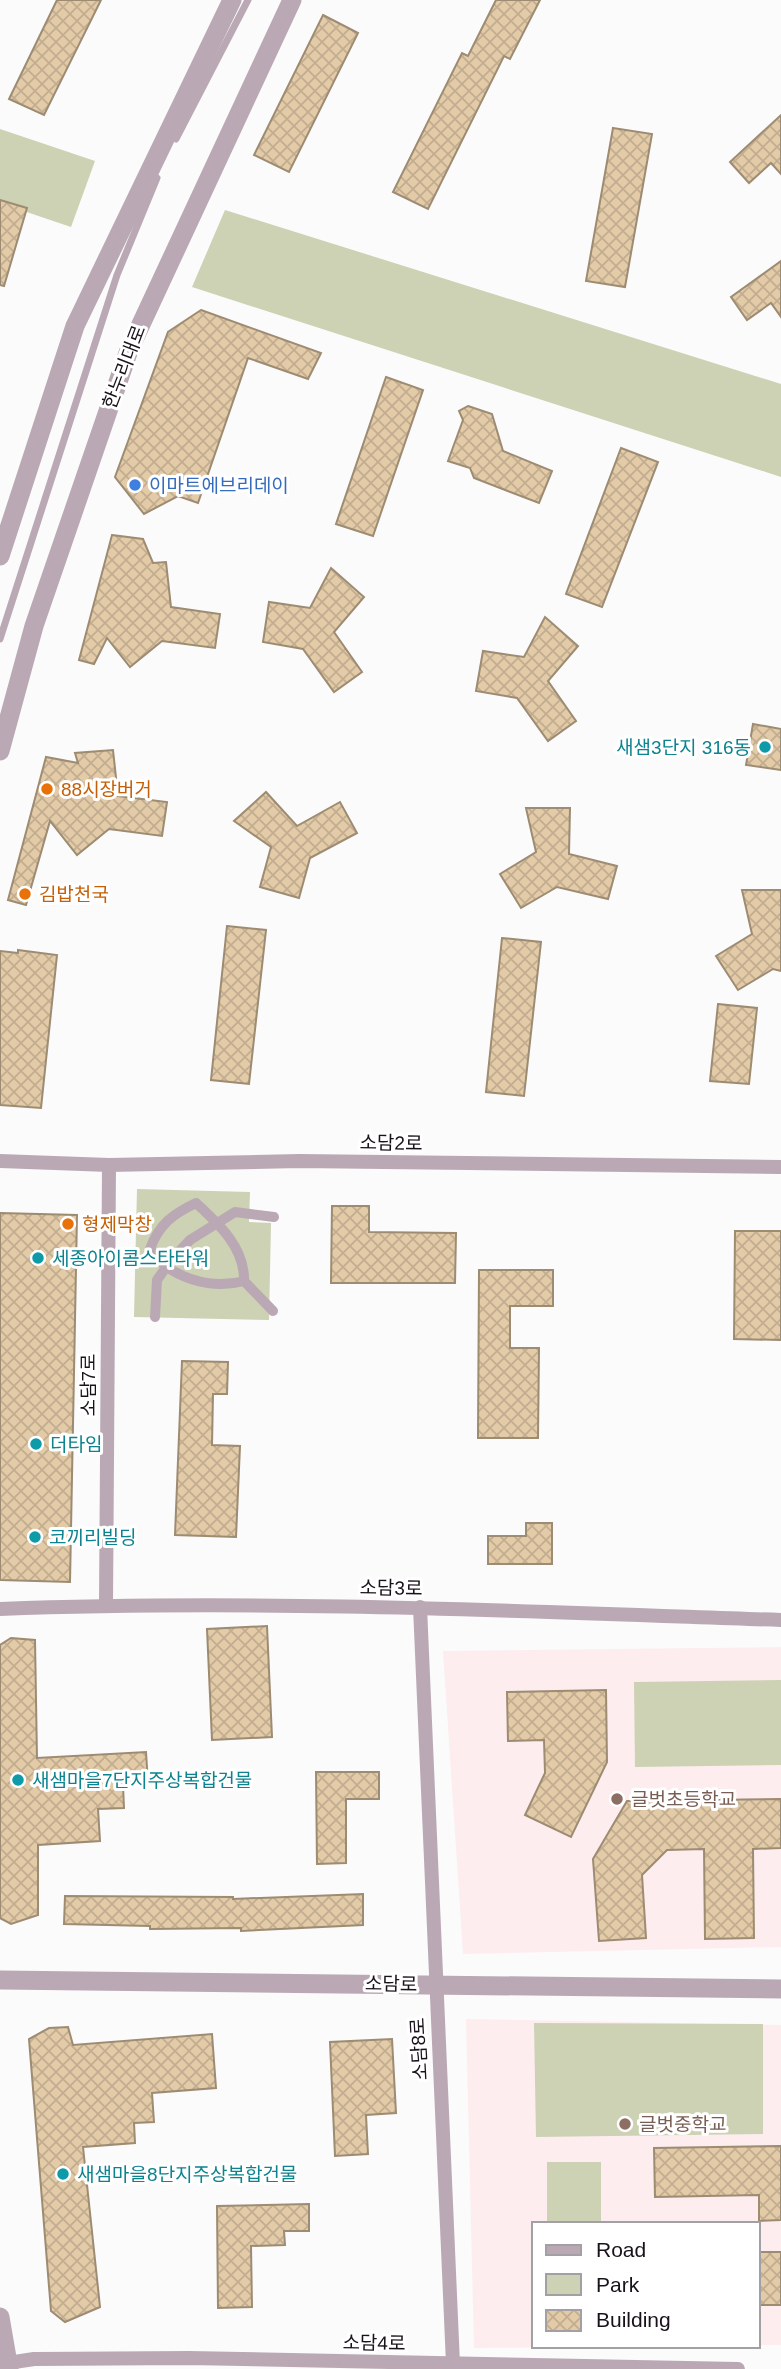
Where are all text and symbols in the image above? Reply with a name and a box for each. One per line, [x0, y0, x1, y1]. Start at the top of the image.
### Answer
street label: 한누리대로 [99, 322, 149, 412]
place label: 이마트에브리데이 [149, 475, 289, 496]
marker: 이마트에브리데이 [127, 477, 143, 493]
place label: 새샘3단지 316동 [616, 737, 751, 758]
marker: 새샘3단지 316동 [757, 739, 773, 755]
place label: 88시장버거 [61, 779, 152, 800]
marker: 88시장버거 [39, 781, 55, 797]
place label: 김밥천국 [39, 884, 109, 905]
marker: 김밥천국 [17, 886, 33, 902]
street label: 소담2로 [359, 1132, 423, 1154]
place label: 형제막창 [82, 1214, 152, 1235]
marker: 형제막창 [60, 1216, 76, 1232]
place label: 세종아이콤스타타워 [52, 1248, 209, 1269]
marker: 세종아이콤스타타워 [30, 1250, 46, 1266]
street label: 소담7로 [78, 1353, 99, 1417]
place label: 더타임 [50, 1434, 102, 1455]
marker: 더타임 [28, 1436, 44, 1452]
place label: 코끼리빌딩 [49, 1527, 136, 1548]
marker: 코끼리빌딩 [27, 1529, 43, 1545]
street label: 소담3로 [359, 1577, 423, 1599]
place label: 새샘마을7단지주상복합건물 [32, 1770, 252, 1791]
marker: 새샘마을7단지주상복합건물 [10, 1772, 26, 1788]
place label: 글벗초등학교 [631, 1789, 736, 1810]
marker: 글벗초등학교 [609, 1791, 625, 1807]
street label: 소담로 [365, 1973, 417, 1995]
street label: 소담8로 [407, 2017, 431, 2081]
place label: 글벗중학교 [639, 2114, 726, 2135]
marker: 글벗중학교 [617, 2116, 633, 2132]
place label: 새샘마을8단지주상복합건물 [77, 2164, 297, 2185]
marker: 새샘마을8단지주상복합건물 [55, 2166, 71, 2182]
legend [532, 2222, 760, 2348]
text: Road [596, 2238, 646, 2261]
text: Park [596, 2273, 640, 2296]
text: Building [596, 2308, 671, 2331]
street label: 소담4로 [342, 2332, 406, 2354]

